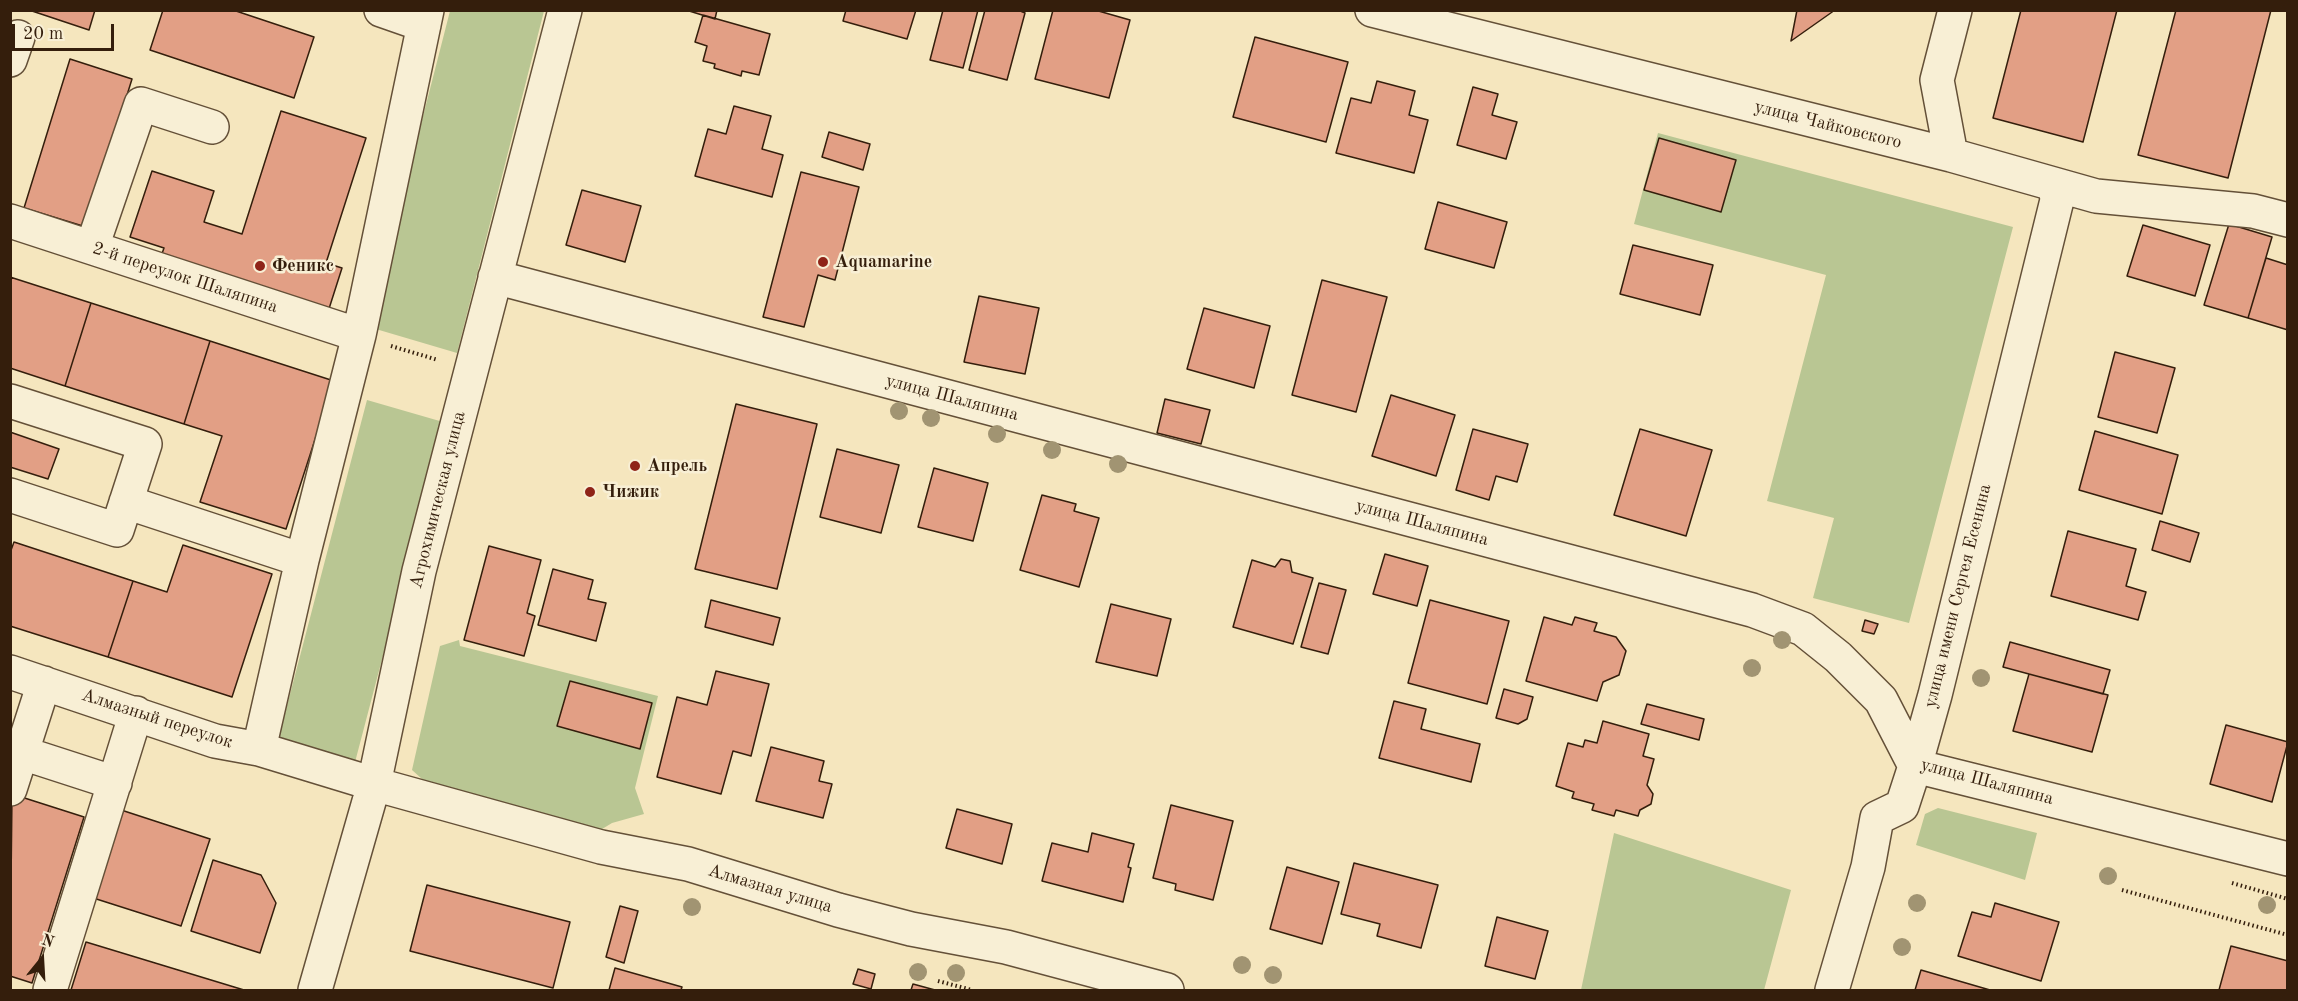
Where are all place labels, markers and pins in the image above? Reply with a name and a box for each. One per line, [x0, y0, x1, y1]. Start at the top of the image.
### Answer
place label: Aquamarine [835, 251, 932, 273]
place label: Феникс [272, 255, 334, 277]
marker: Aquamarine [816, 255, 830, 269]
marker: Феникс [253, 259, 267, 273]
place label: Апрель [647, 455, 707, 477]
marker: Апрель [628, 459, 642, 473]
place label: Чижик [602, 481, 659, 503]
marker: Чижик [583, 485, 597, 499]

